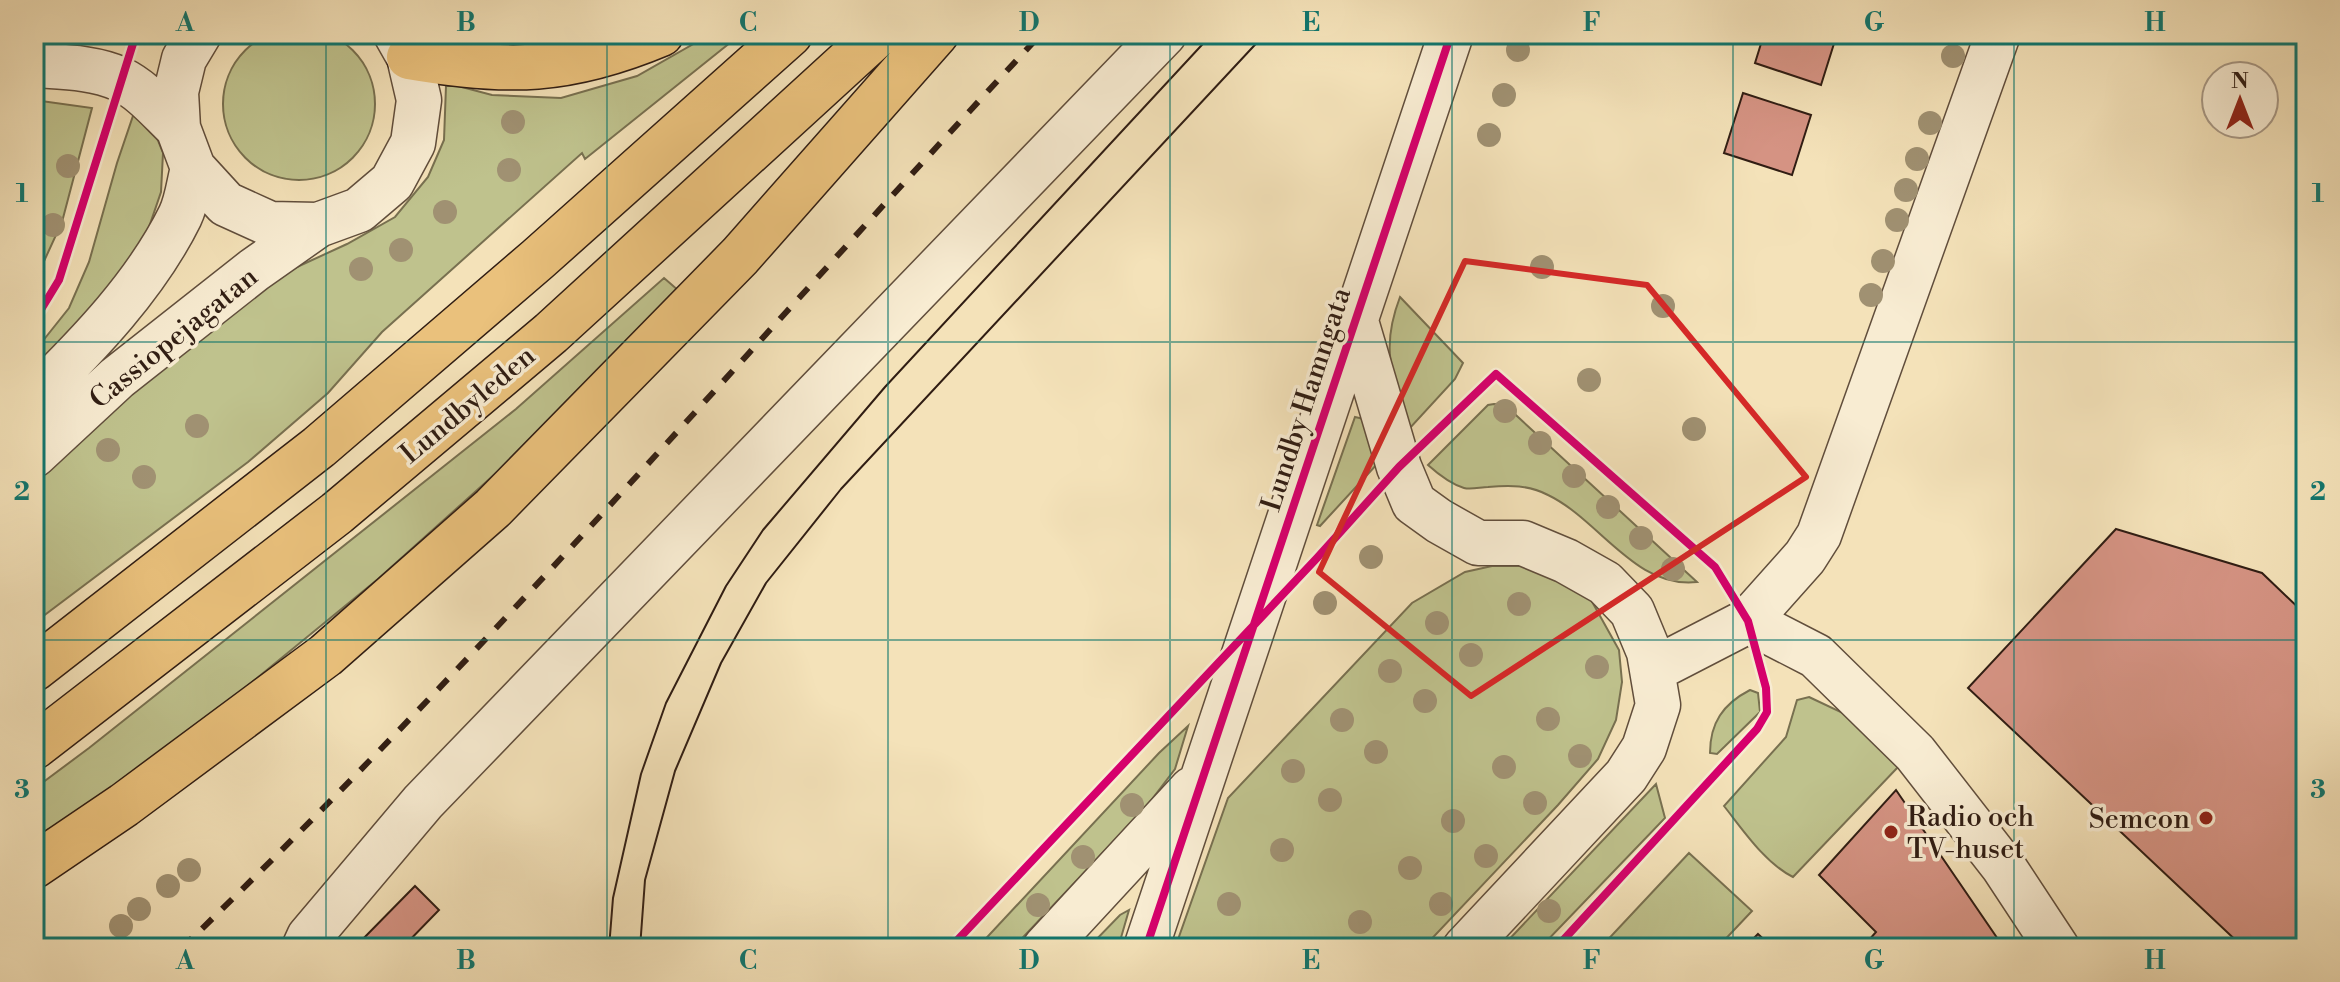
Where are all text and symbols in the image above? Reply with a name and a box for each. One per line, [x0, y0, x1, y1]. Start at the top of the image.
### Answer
text: A [175, 7, 195, 39]
text: B [456, 7, 476, 39]
text: C [739, 7, 757, 39]
text: D [1019, 7, 1039, 39]
text: E [1302, 7, 1320, 39]
text: F [1583, 7, 1601, 39]
text: G [1864, 7, 1885, 39]
text: H [2144, 7, 2166, 39]
north arrow [2200, 60, 2280, 140]
text: N [2231, 68, 2249, 95]
text: 1 [16, 178, 29, 210]
text: 1 [2312, 178, 2325, 210]
street label: Cassiopejagatan [83, 259, 265, 417]
street label: Lundby Hamngata [1254, 282, 1359, 516]
street label: Lundbyleden [393, 338, 543, 472]
text: 2 [14, 476, 30, 508]
text: 2 [2310, 476, 2326, 508]
text: 3 [14, 774, 30, 806]
text: 3 [2310, 774, 2326, 806]
place label: Radio och TV-huset [1907, 800, 2034, 867]
place label: Semcon [2089, 802, 2190, 837]
marker: Semcon [2197, 809, 2215, 827]
marker: Radio och TV-huset [1882, 823, 1900, 841]
text: A [175, 945, 195, 977]
text: B [456, 945, 476, 977]
text: C [739, 945, 757, 977]
text: D [1019, 945, 1039, 977]
text: E [1302, 945, 1320, 977]
text: F [1583, 945, 1601, 977]
text: G [1864, 945, 1885, 977]
text: H [2144, 945, 2166, 977]

